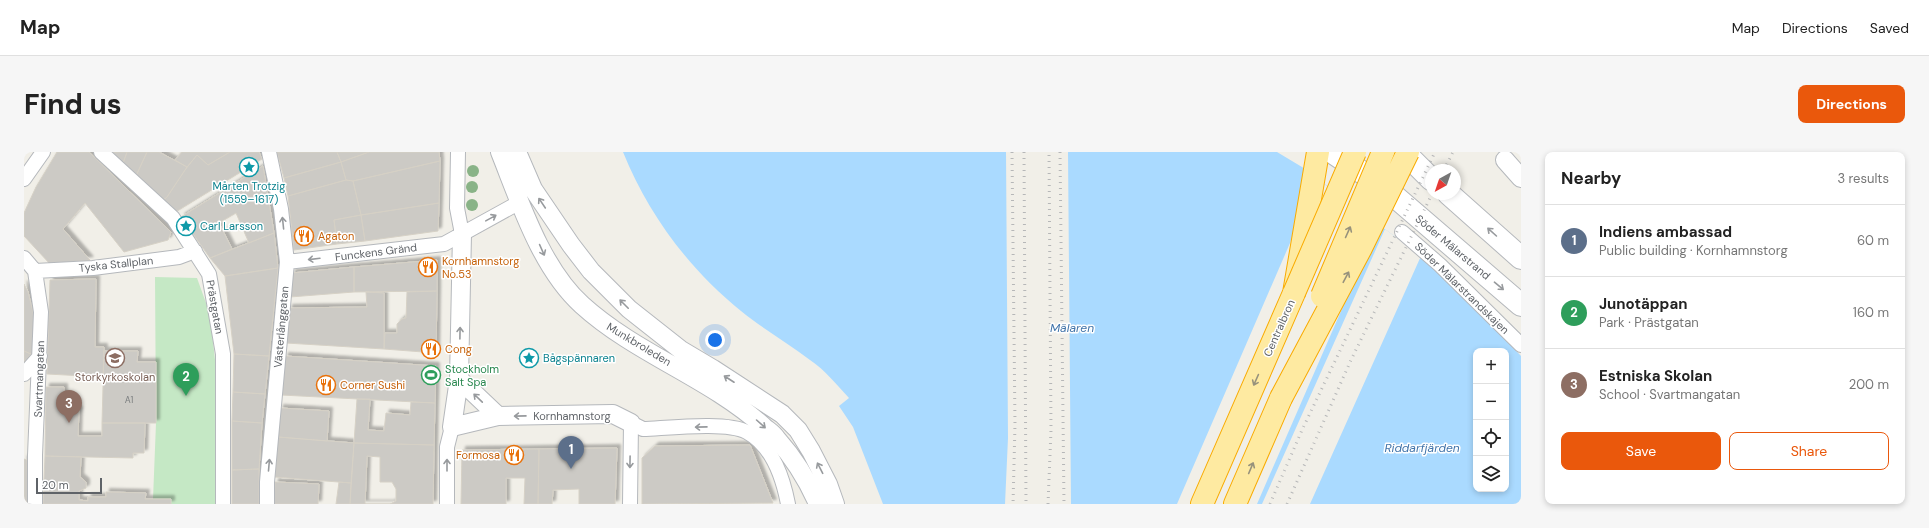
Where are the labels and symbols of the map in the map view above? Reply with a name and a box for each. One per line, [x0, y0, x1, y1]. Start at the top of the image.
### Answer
place icon: Mårten Trotzig (1559–1617) [238, 156, 260, 178]
north arrow [1425, 164, 1461, 200]
place label: Mårten Trotzig (1559–1617) [213, 179, 285, 206]
one-way arrow [538, 198, 546, 209]
street label: Söder Mälarstrand [1413, 212, 1493, 283]
one-way arrow [485, 213, 497, 221]
place icon: Carl Larsson [175, 215, 197, 237]
one-way arrow [279, 217, 286, 230]
place label: Carl Larsson [200, 219, 263, 233]
restaurant icon: Agaton [293, 225, 315, 247]
one-way arrow [1345, 226, 1352, 238]
one-way arrow [1487, 228, 1497, 237]
place label: Agaton [318, 229, 354, 243]
street label: Söder Mälarstrandskajen [1412, 239, 1512, 337]
street label: Funckens Gränd [334, 240, 418, 264]
one-way arrow [539, 244, 546, 256]
street label: Tyska Stallplan [78, 253, 154, 275]
place label: Kornhamnstorg No.53 [442, 254, 519, 281]
one-way arrow [308, 255, 321, 263]
restaurant icon: Kornhamnstorg No.53 [417, 256, 439, 278]
one-way arrow [1343, 271, 1350, 283]
street label: Prästgatan [203, 279, 227, 335]
one-way arrow [1494, 282, 1505, 291]
street label: Västerlånggatan [270, 286, 292, 368]
street label: Centralbron [1260, 297, 1298, 359]
one-way arrow [619, 299, 629, 308]
street label: Munkbroleden [604, 319, 674, 369]
water label: Mälaren [1050, 320, 1094, 336]
one-way arrow [456, 327, 463, 340]
your location [705, 330, 725, 350]
restaurant icon: Cong [420, 338, 442, 360]
street label: Svartmangatan [31, 340, 47, 418]
place label: Cong [445, 342, 472, 356]
school or university icon: Storkyrkoskolan [104, 347, 126, 369]
place icon: Bågspännaren [518, 347, 540, 369]
place label: Bågspännaren [543, 351, 615, 365]
place label: Stockholm Salt Spa [445, 362, 499, 389]
pin: 2 [173, 363, 199, 396]
sports icon: Stockholm Salt Spa [420, 364, 442, 386]
place label: Storkyrkoskolan [75, 370, 155, 384]
restaurant icon: Corner Sushi [315, 374, 337, 396]
one-way arrow [1252, 374, 1259, 386]
one-way arrow [724, 375, 735, 383]
place label: Corner Sushi [340, 378, 405, 392]
pin: 3 [56, 390, 82, 423]
one-way arrow [473, 393, 483, 403]
house number: A1 [125, 394, 133, 406]
street label: Kornhamnstorg [533, 409, 611, 423]
one-way arrow [514, 412, 527, 420]
one-way arrow [756, 420, 766, 429]
one-way arrow [695, 423, 708, 431]
pin: 1 [558, 436, 584, 469]
water label: Riddarfjärden [1384, 440, 1460, 456]
restaurant icon: Formosa [503, 444, 525, 466]
place label: Formosa [456, 448, 500, 462]
one-way arrow [627, 455, 634, 468]
one-way arrow [265, 459, 272, 472]
one-way arrow [443, 459, 451, 472]
one-way arrow [816, 462, 823, 474]
one-way arrow [1247, 463, 1255, 475]
scale bar [36, 476, 102, 495]

